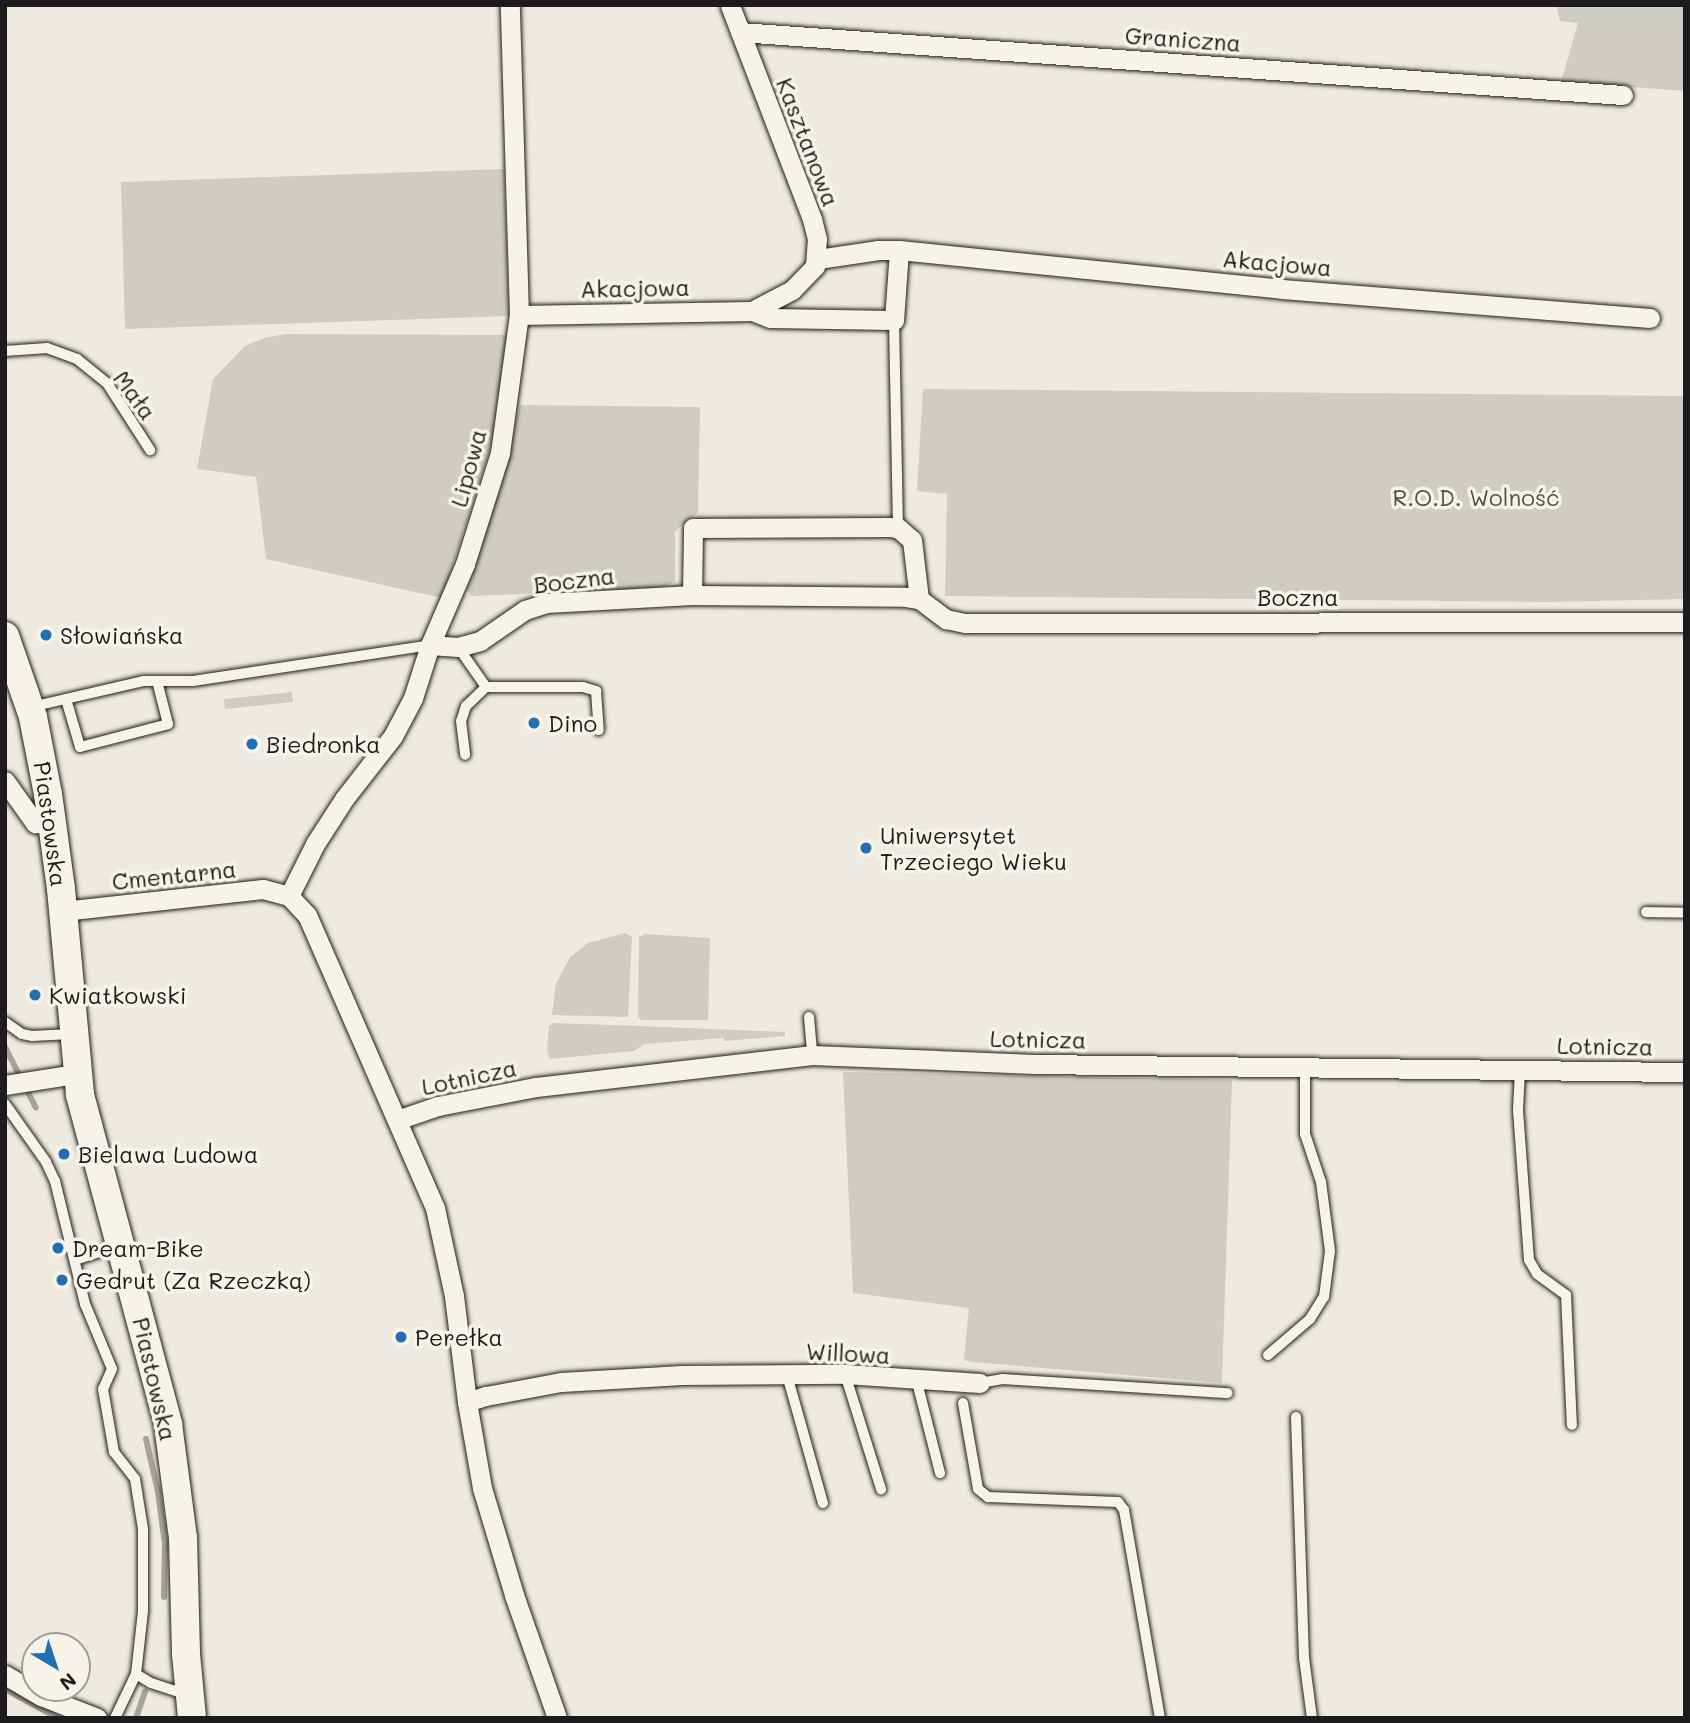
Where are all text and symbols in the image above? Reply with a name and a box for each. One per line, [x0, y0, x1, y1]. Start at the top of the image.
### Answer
street label: Graniczna [1124, 21, 1242, 57]
street label: Kasztanowa [771, 74, 845, 210]
street label: Akacjowa [1221, 244, 1333, 282]
street label: Akacjowa [580, 273, 690, 303]
street label: Mała [108, 365, 162, 425]
street label: Lipowa [444, 426, 492, 510]
park label: R.O.D. Wolność [1392, 483, 1560, 511]
street label: Boczna [532, 561, 616, 599]
street label: Boczna [1257, 583, 1339, 611]
place label: Słowiańska [60, 621, 183, 649]
marker: Słowiańska [38, 627, 54, 643]
place label: Dino [548, 709, 597, 737]
marker: Dino [526, 715, 542, 731]
place label: Biedronka [266, 730, 381, 758]
marker: Biedronka [244, 736, 260, 752]
street label: Piastowska [29, 760, 73, 888]
place label: Uniwersytet Trzeciego Wieku [880, 821, 1067, 875]
marker: Uniwersytet Trzeciego Wieku [858, 840, 874, 856]
street label: Cmentarna [111, 855, 237, 895]
place label: Kwiatkowski [49, 981, 186, 1009]
marker: Kwiatkowski [27, 987, 43, 1003]
street label: Lotnicza [990, 1024, 1086, 1054]
street label: Lotnicza [1557, 1031, 1653, 1061]
street label: Lotnicza [419, 1053, 519, 1101]
place label: Bielawa Ludowa [78, 1140, 258, 1168]
marker: Bielawa Ludowa [56, 1146, 72, 1162]
place label: Dream-Bike [72, 1234, 204, 1262]
marker: Dream-Bike [50, 1240, 66, 1256]
place label: Gedrut (Za Rzeczką) [76, 1266, 311, 1294]
marker: Gedrut (Za Rzeczką) [54, 1272, 70, 1288]
street label: Piastowska [127, 1315, 183, 1443]
place label: Perełka [415, 1323, 503, 1351]
marker: Perełka [393, 1329, 409, 1345]
street label: Willowa [805, 1337, 891, 1369]
north arrow [21, 1632, 91, 1702]
text: N [55, 1668, 82, 1696]

